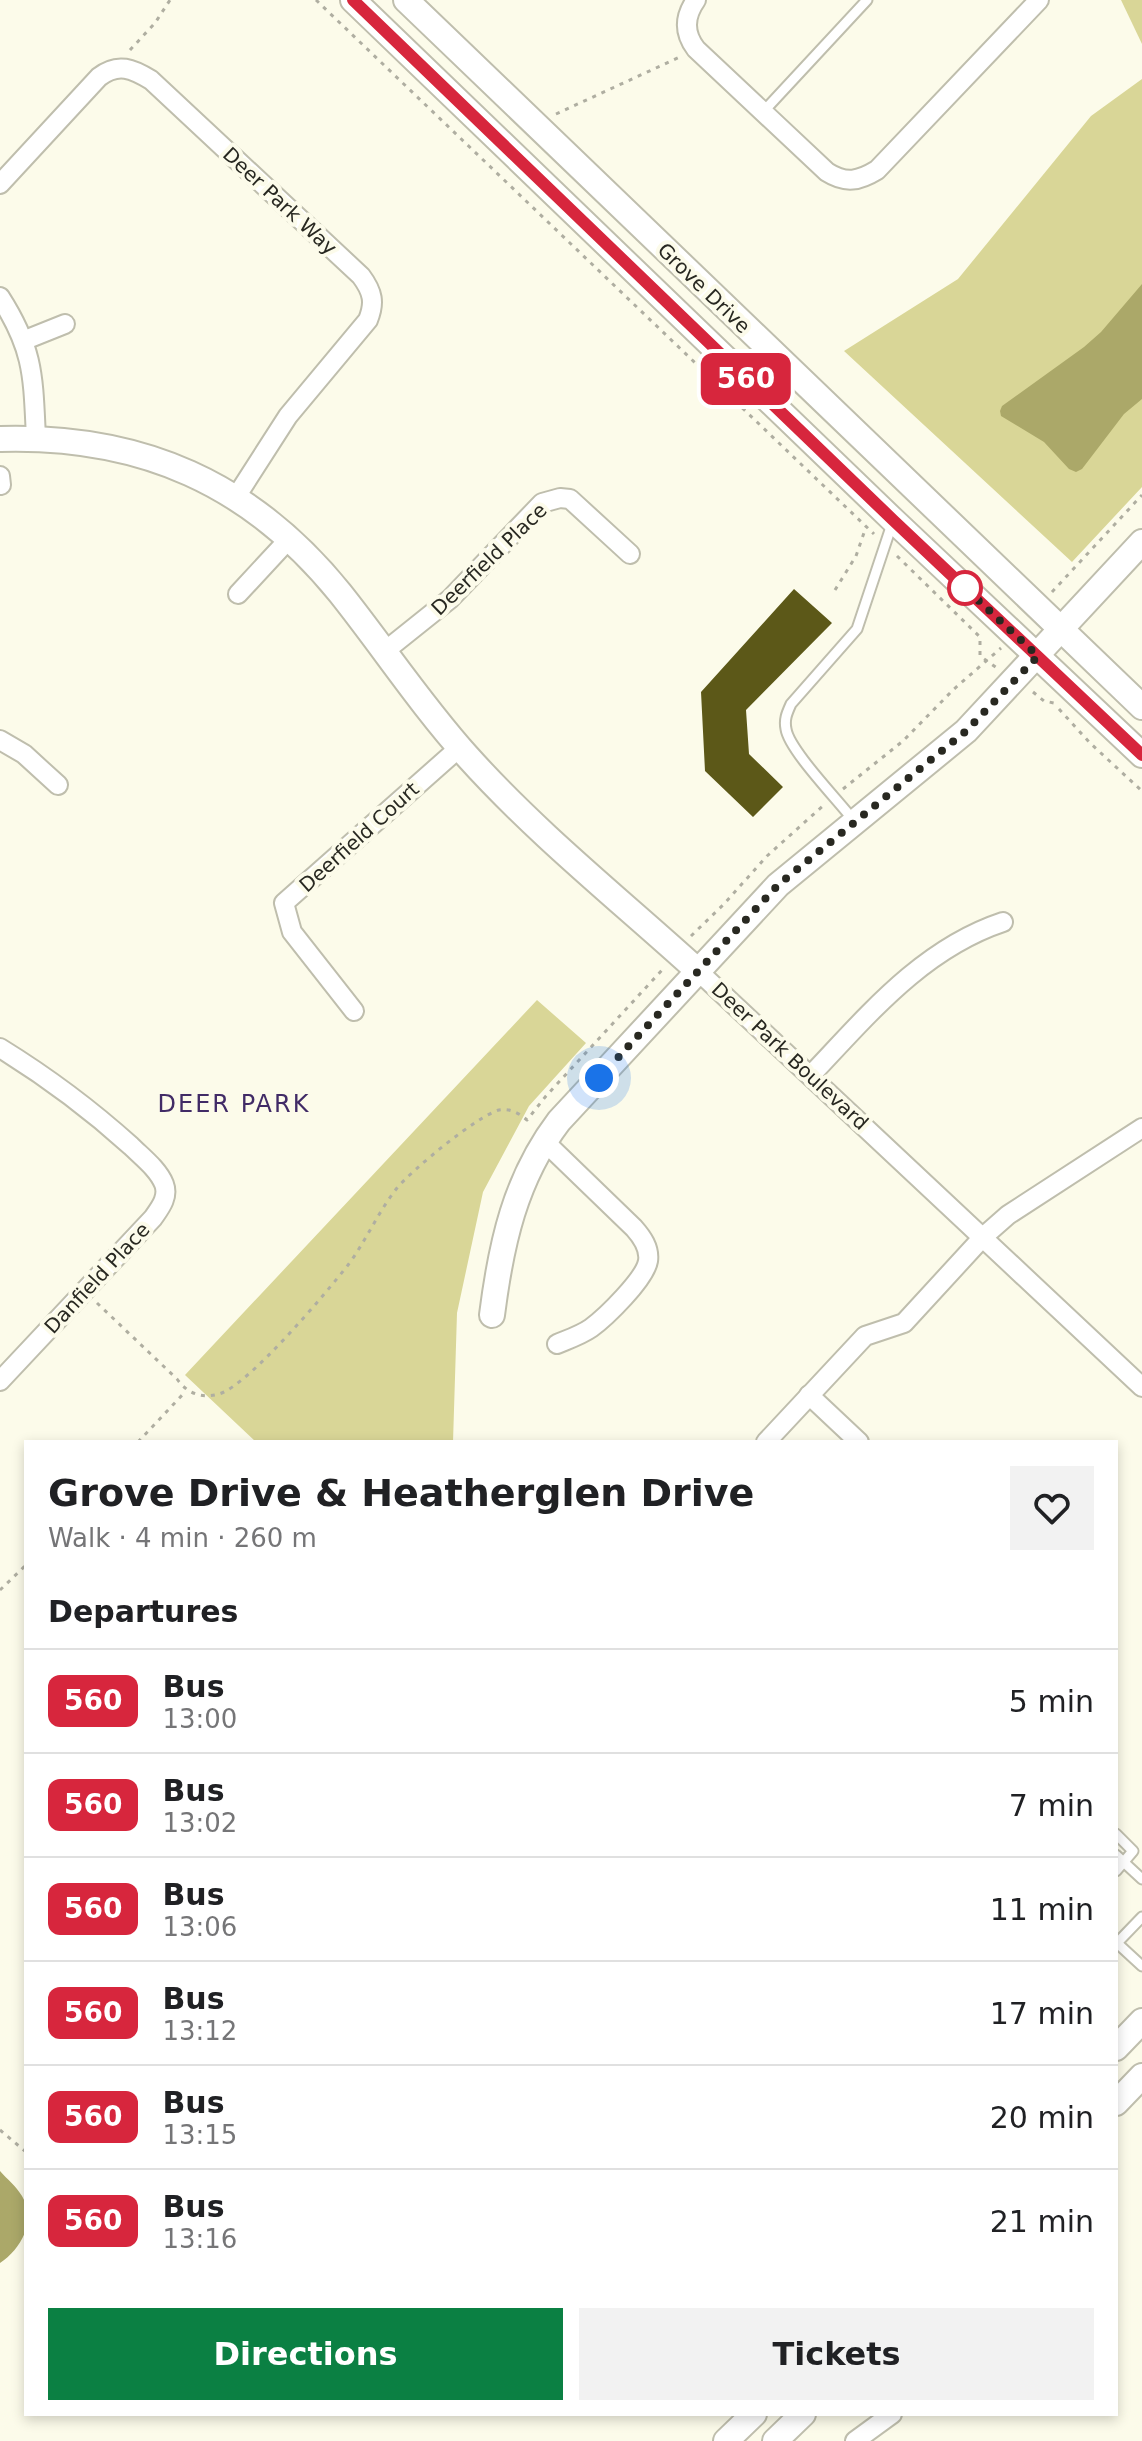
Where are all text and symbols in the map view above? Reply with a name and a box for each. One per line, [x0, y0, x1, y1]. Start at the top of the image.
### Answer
street label: Deer Park Way [218, 142, 342, 260]
street label: Grove Drive [653, 238, 755, 338]
line badge: 560 [700, 353, 792, 405]
text: 560 [717, 362, 775, 395]
street label: Deerfield Place [426, 498, 552, 620]
unlabelled marker [948, 571, 982, 605]
street label: Deerfield Court [294, 777, 424, 897]
street label: Deer Park Boulevard [707, 977, 873, 1135]
your location [579, 1058, 619, 1098]
district label: DEER PARK [158, 1090, 310, 1118]
street label: Danfield Place [39, 1218, 155, 1338]
button: heart [1010, 1466, 1094, 1550]
text: Grove Drive & Heatherglen Drive [48, 1471, 754, 1515]
text: Walk · 4 min · 260 m [48, 1523, 317, 1553]
text: Departures [48, 1594, 238, 1629]
text: Bus [162, 1669, 225, 1704]
text: 560 [64, 1684, 122, 1717]
text: 5 min [1009, 1684, 1094, 1719]
text: 13:00 [162, 1704, 237, 1734]
text: Bus [162, 1773, 225, 1808]
text: 560 [64, 1788, 122, 1821]
text: 7 min [1009, 1788, 1094, 1823]
text: 13:02 [162, 1808, 237, 1838]
text: Bus [162, 1877, 225, 1912]
text: 560 [64, 1892, 122, 1925]
text: 11 min [990, 1892, 1094, 1927]
text: 13:06 [162, 1912, 237, 1942]
text: Bus [162, 1981, 225, 2016]
text: 560 [64, 1996, 122, 2029]
text: 17 min [990, 1996, 1094, 2031]
text: 13:12 [162, 2016, 237, 2046]
text: Bus [162, 2085, 225, 2120]
text: 560 [64, 2100, 122, 2133]
text: 20 min [990, 2100, 1094, 2135]
text: 13:15 [162, 2120, 237, 2150]
text: Bus [162, 2189, 225, 2224]
text: 560 [64, 2204, 122, 2237]
text: 21 min [990, 2204, 1094, 2239]
text: 13:16 [162, 2224, 237, 2254]
button: Directions [48, 2308, 563, 2400]
button: Tickets [579, 2308, 1094, 2400]

